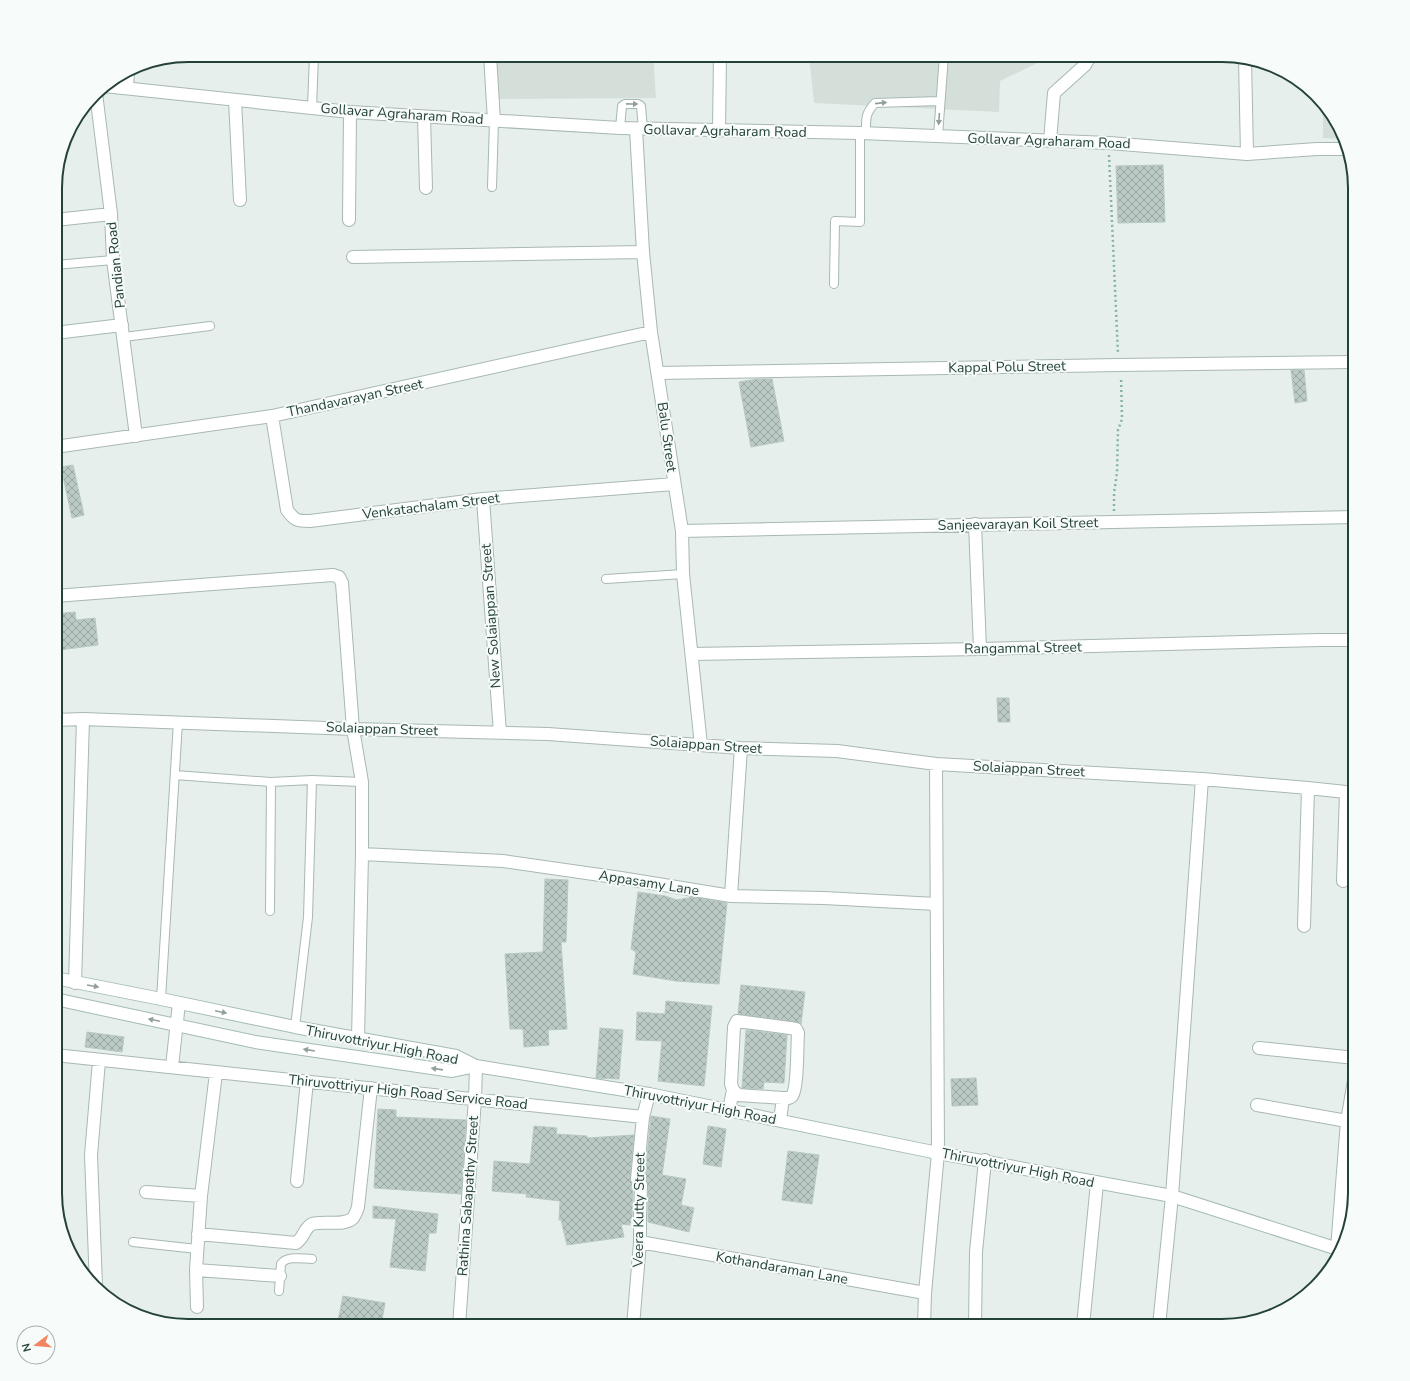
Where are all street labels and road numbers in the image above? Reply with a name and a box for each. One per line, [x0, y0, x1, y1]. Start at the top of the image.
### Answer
street label: Gollavar Agraharam Road [320, 99, 484, 129]
street label: Gollavar Agraharam Road [643, 120, 807, 142]
street label: Gollavar Agraharam Road [967, 129, 1131, 153]
street label: Pandian Road [102, 221, 130, 309]
street label: Kappal Polu Street [948, 356, 1066, 378]
street label: Thandavarayan Street [285, 374, 425, 422]
street label: Balu Street [653, 401, 681, 473]
street label: Venkatachalam Street [360, 488, 501, 524]
street label: Sanjeevarayan Koil Street [938, 513, 1098, 535]
street label: New Solaiappan Street [476, 543, 506, 689]
street label: Rangammal Street [964, 637, 1082, 659]
street label: Solaiappan Street [326, 718, 438, 740]
street label: Solaiappan Street [649, 732, 763, 758]
street label: Solaiappan Street [973, 757, 1086, 781]
street label: Appasamy Lane [598, 866, 700, 900]
street label: Thiruvottriyur High Road [304, 1021, 460, 1069]
street label: Thiruvottriyur High Road Service Road [287, 1070, 529, 1114]
street label: Thiruvottriyur High Road [622, 1081, 778, 1129]
street label: Rathina Sabapathy Street [453, 1115, 483, 1277]
street label: Thiruvottriyur High Road [940, 1144, 1096, 1192]
street label: Veera Kutty Street [628, 1152, 650, 1269]
street label: Kothandaraman Lane [714, 1247, 850, 1289]

